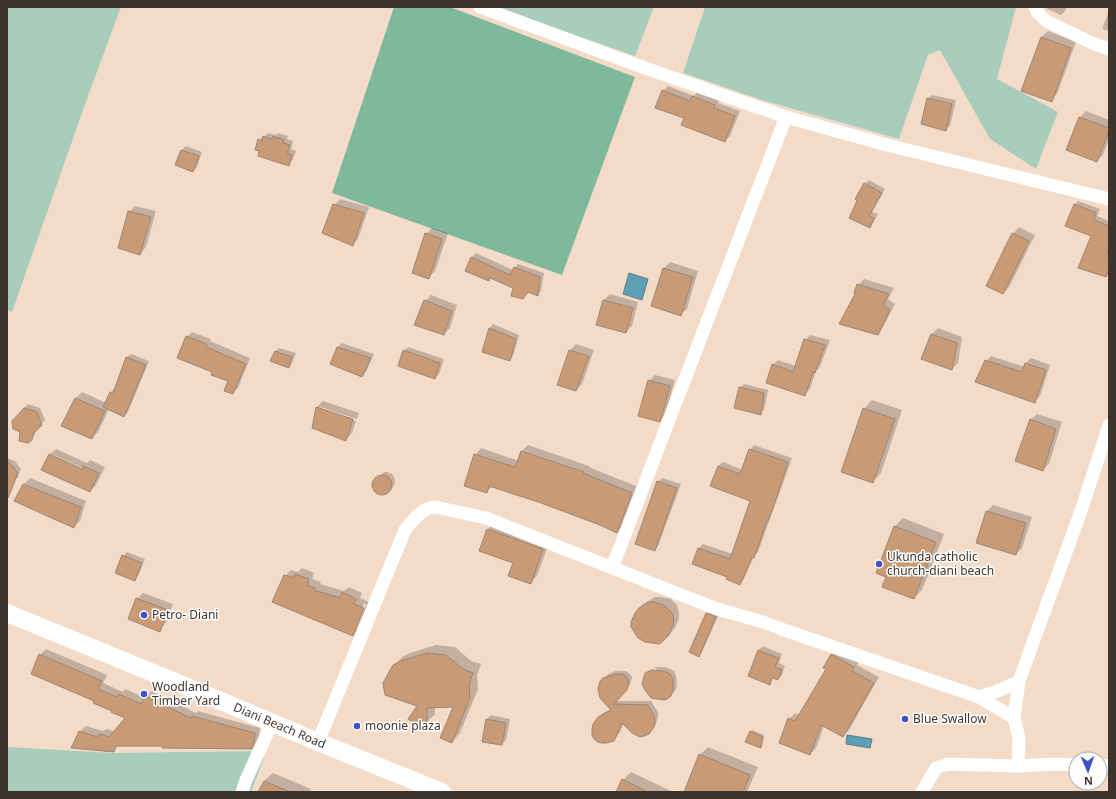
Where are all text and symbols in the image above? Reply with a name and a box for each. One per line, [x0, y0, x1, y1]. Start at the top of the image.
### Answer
place label: Ukunda catholic church-diani beach [887, 548, 994, 579]
marker: Ukunda catholic church-diani beach [874, 559, 884, 569]
place label: Petro- Diani [152, 606, 218, 623]
marker: Petro- Diani [139, 610, 149, 620]
place label: Woodland Timber Yard [152, 678, 220, 709]
marker: Woodland Timber Yard [139, 689, 149, 699]
street label: Diani Beach Road [231, 698, 328, 752]
place label: Blue Swallow [913, 710, 987, 727]
marker: Blue Swallow [900, 714, 910, 724]
place label: moonie plaza [365, 717, 441, 734]
marker: moonie plaza [352, 721, 362, 731]
north arrow [1068, 751, 1108, 791]
text: N [1084, 774, 1093, 789]

